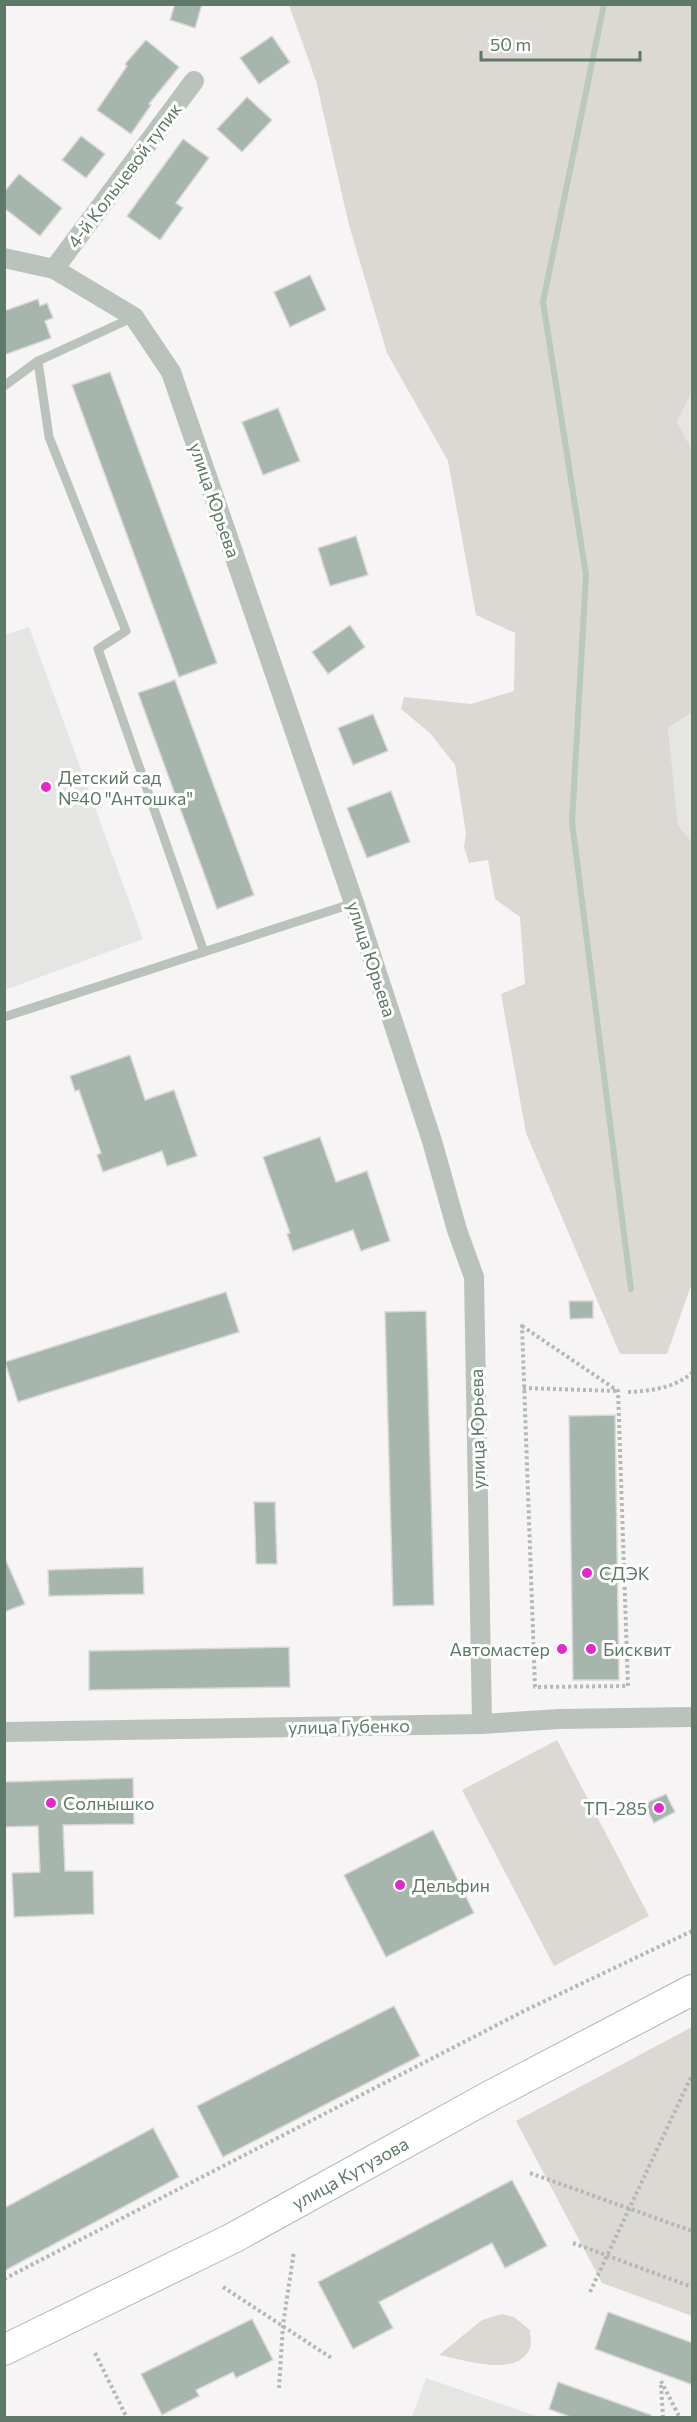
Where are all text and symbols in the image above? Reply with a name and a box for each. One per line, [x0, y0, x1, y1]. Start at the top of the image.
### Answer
scale bar [481, 24, 640, 62]
text: 50 m [490, 33, 531, 55]
street label: 4-й Кольцевой тупик [62, 98, 186, 252]
street label: улица Юрьева [185, 440, 245, 560]
place label: Детский сад №40 "Антошка" [58, 766, 193, 809]
marker: Детский сад №40 "Антошка" [39, 780, 53, 794]
street label: улица Юрьева [343, 898, 401, 1020]
street label: улица Юрьева [465, 1369, 489, 1489]
place label: СДЭК [599, 1562, 650, 1584]
marker: СДЭК [580, 1566, 594, 1580]
place label: Автомастер [450, 1638, 550, 1660]
place label: Бисквит [603, 1638, 672, 1660]
marker: Автомастер [555, 1642, 569, 1656]
marker: Бисквит [584, 1642, 598, 1656]
street label: улица Губенко [288, 1714, 410, 1738]
place label: Солнышко [63, 1792, 155, 1814]
marker: Солнышко [44, 1796, 58, 1810]
place label: ТП-285 [583, 1797, 647, 1819]
marker: ТП-285 [652, 1801, 666, 1815]
place label: Дельфин [412, 1874, 490, 1896]
marker: Дельфин [393, 1878, 407, 1892]
street label: улица Кутузова [288, 2132, 412, 2214]

